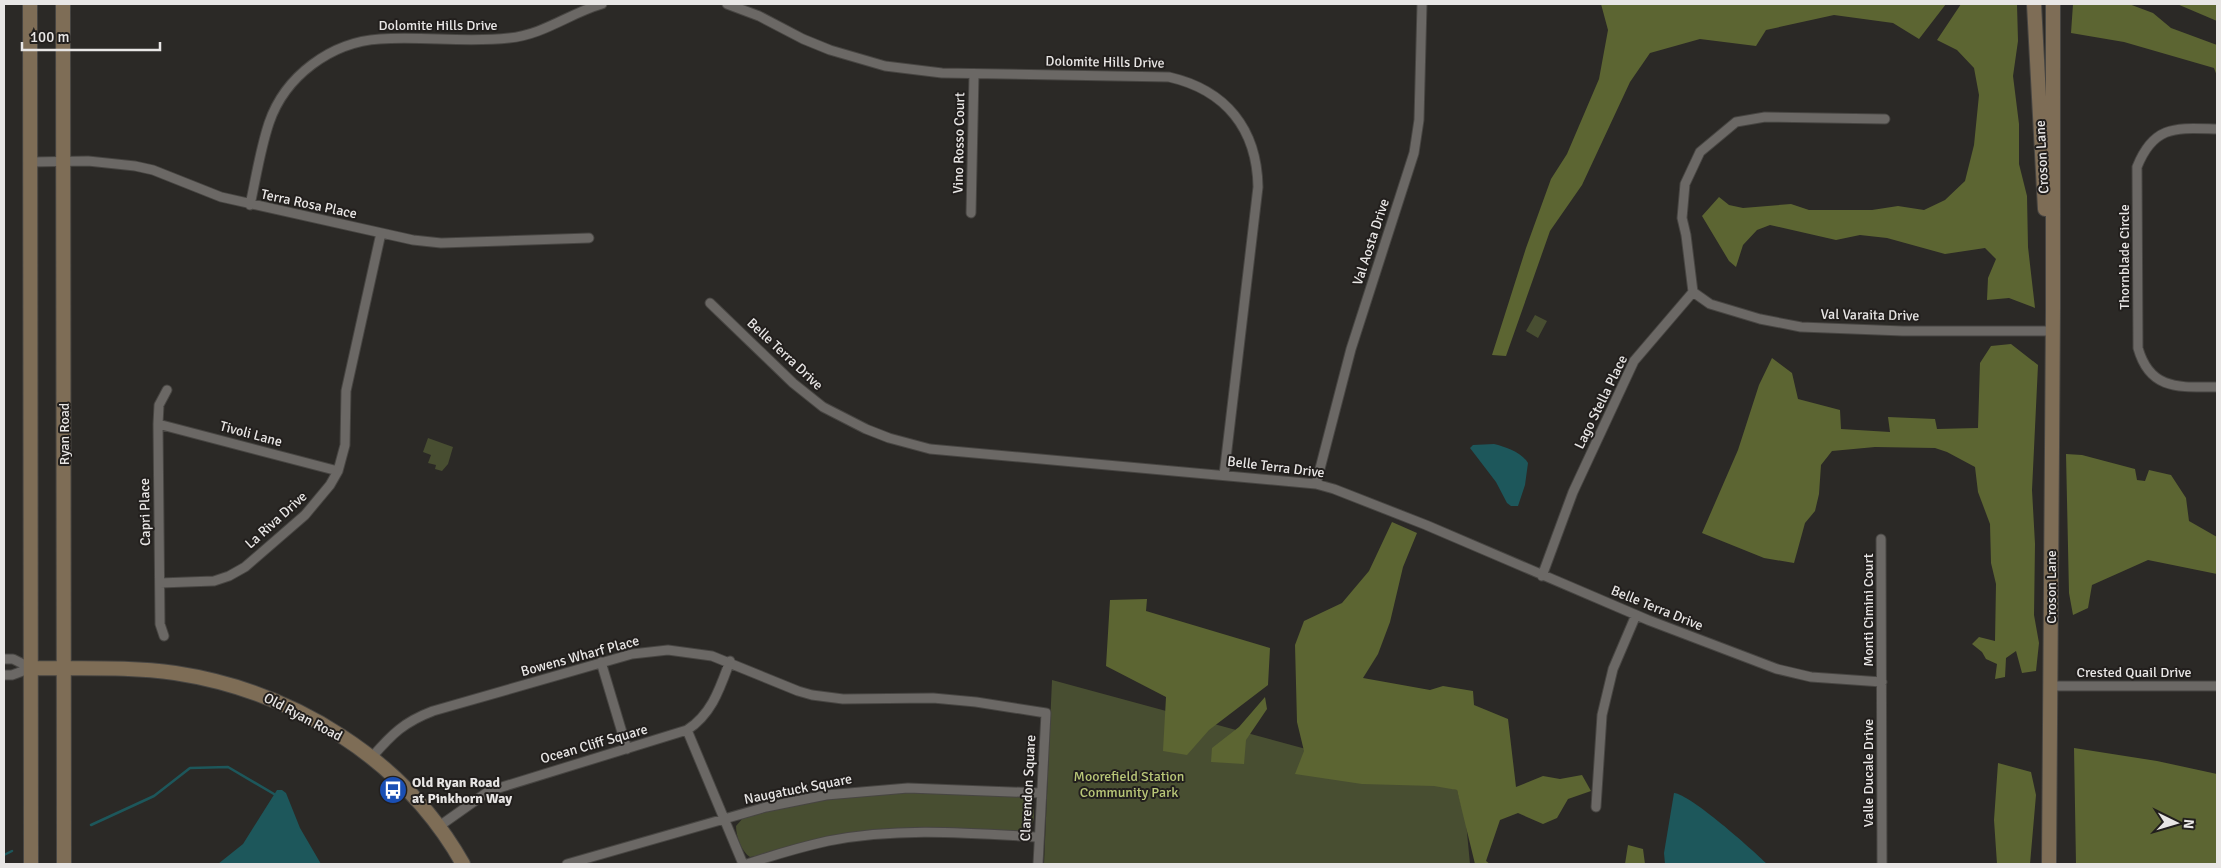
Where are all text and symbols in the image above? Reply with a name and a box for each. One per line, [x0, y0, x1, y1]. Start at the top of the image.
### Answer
street label: Dolomite Hills Drive [378, 17, 498, 34]
scale bar [22, 20, 160, 52]
text: 100 m [30, 28, 70, 46]
street label: Dolomite Hills Drive [1045, 52, 1165, 72]
street label: Vino Rosso Court [950, 92, 968, 194]
street label: Croson Lane [2032, 120, 2052, 194]
street label: Terra Rosa Place [260, 186, 358, 222]
street label: Val Aosta Drive [1349, 197, 1393, 287]
street label: Thornblade Circle [2116, 204, 2133, 310]
street label: Val Varaita Drive [1821, 306, 1919, 324]
street label: Belle Terra Drive [743, 314, 827, 394]
street label: Lago Stella Place [1571, 352, 1631, 452]
street label: Ryan Road [56, 403, 73, 465]
street label: Tivoli Lane [218, 418, 284, 450]
street label: Belle Terra Drive [1226, 453, 1326, 481]
street label: Capri Place [136, 478, 154, 546]
street label: La Riva Drive [242, 488, 310, 552]
street label: Croson Lane [2043, 550, 2060, 624]
street label: Monti Cimini Court [1860, 553, 1877, 667]
street label: Belle Terra Drive [1608, 582, 1706, 634]
street label: Bowens Wharf Place [519, 632, 641, 680]
street label: Crested Quail Drive [2077, 664, 2191, 681]
street label: Old Ryan Road [261, 689, 345, 745]
street label: Valle Ducale Drive [1860, 719, 1877, 827]
street label: Ocean Cliff Square [538, 721, 650, 767]
street label: Clarendon Square [1017, 734, 1039, 842]
park label: Moorefield Station Community Park [1074, 768, 1184, 801]
street label: Naugatuck Square [743, 770, 853, 808]
place label: Old Ryan Road at Pinkhorn Way [412, 774, 512, 807]
bus stop icon: Old Ryan Road at Pinkhorn Way [378, 775, 408, 805]
north arrow [2151, 798, 2201, 848]
text: N [2180, 818, 2197, 830]

